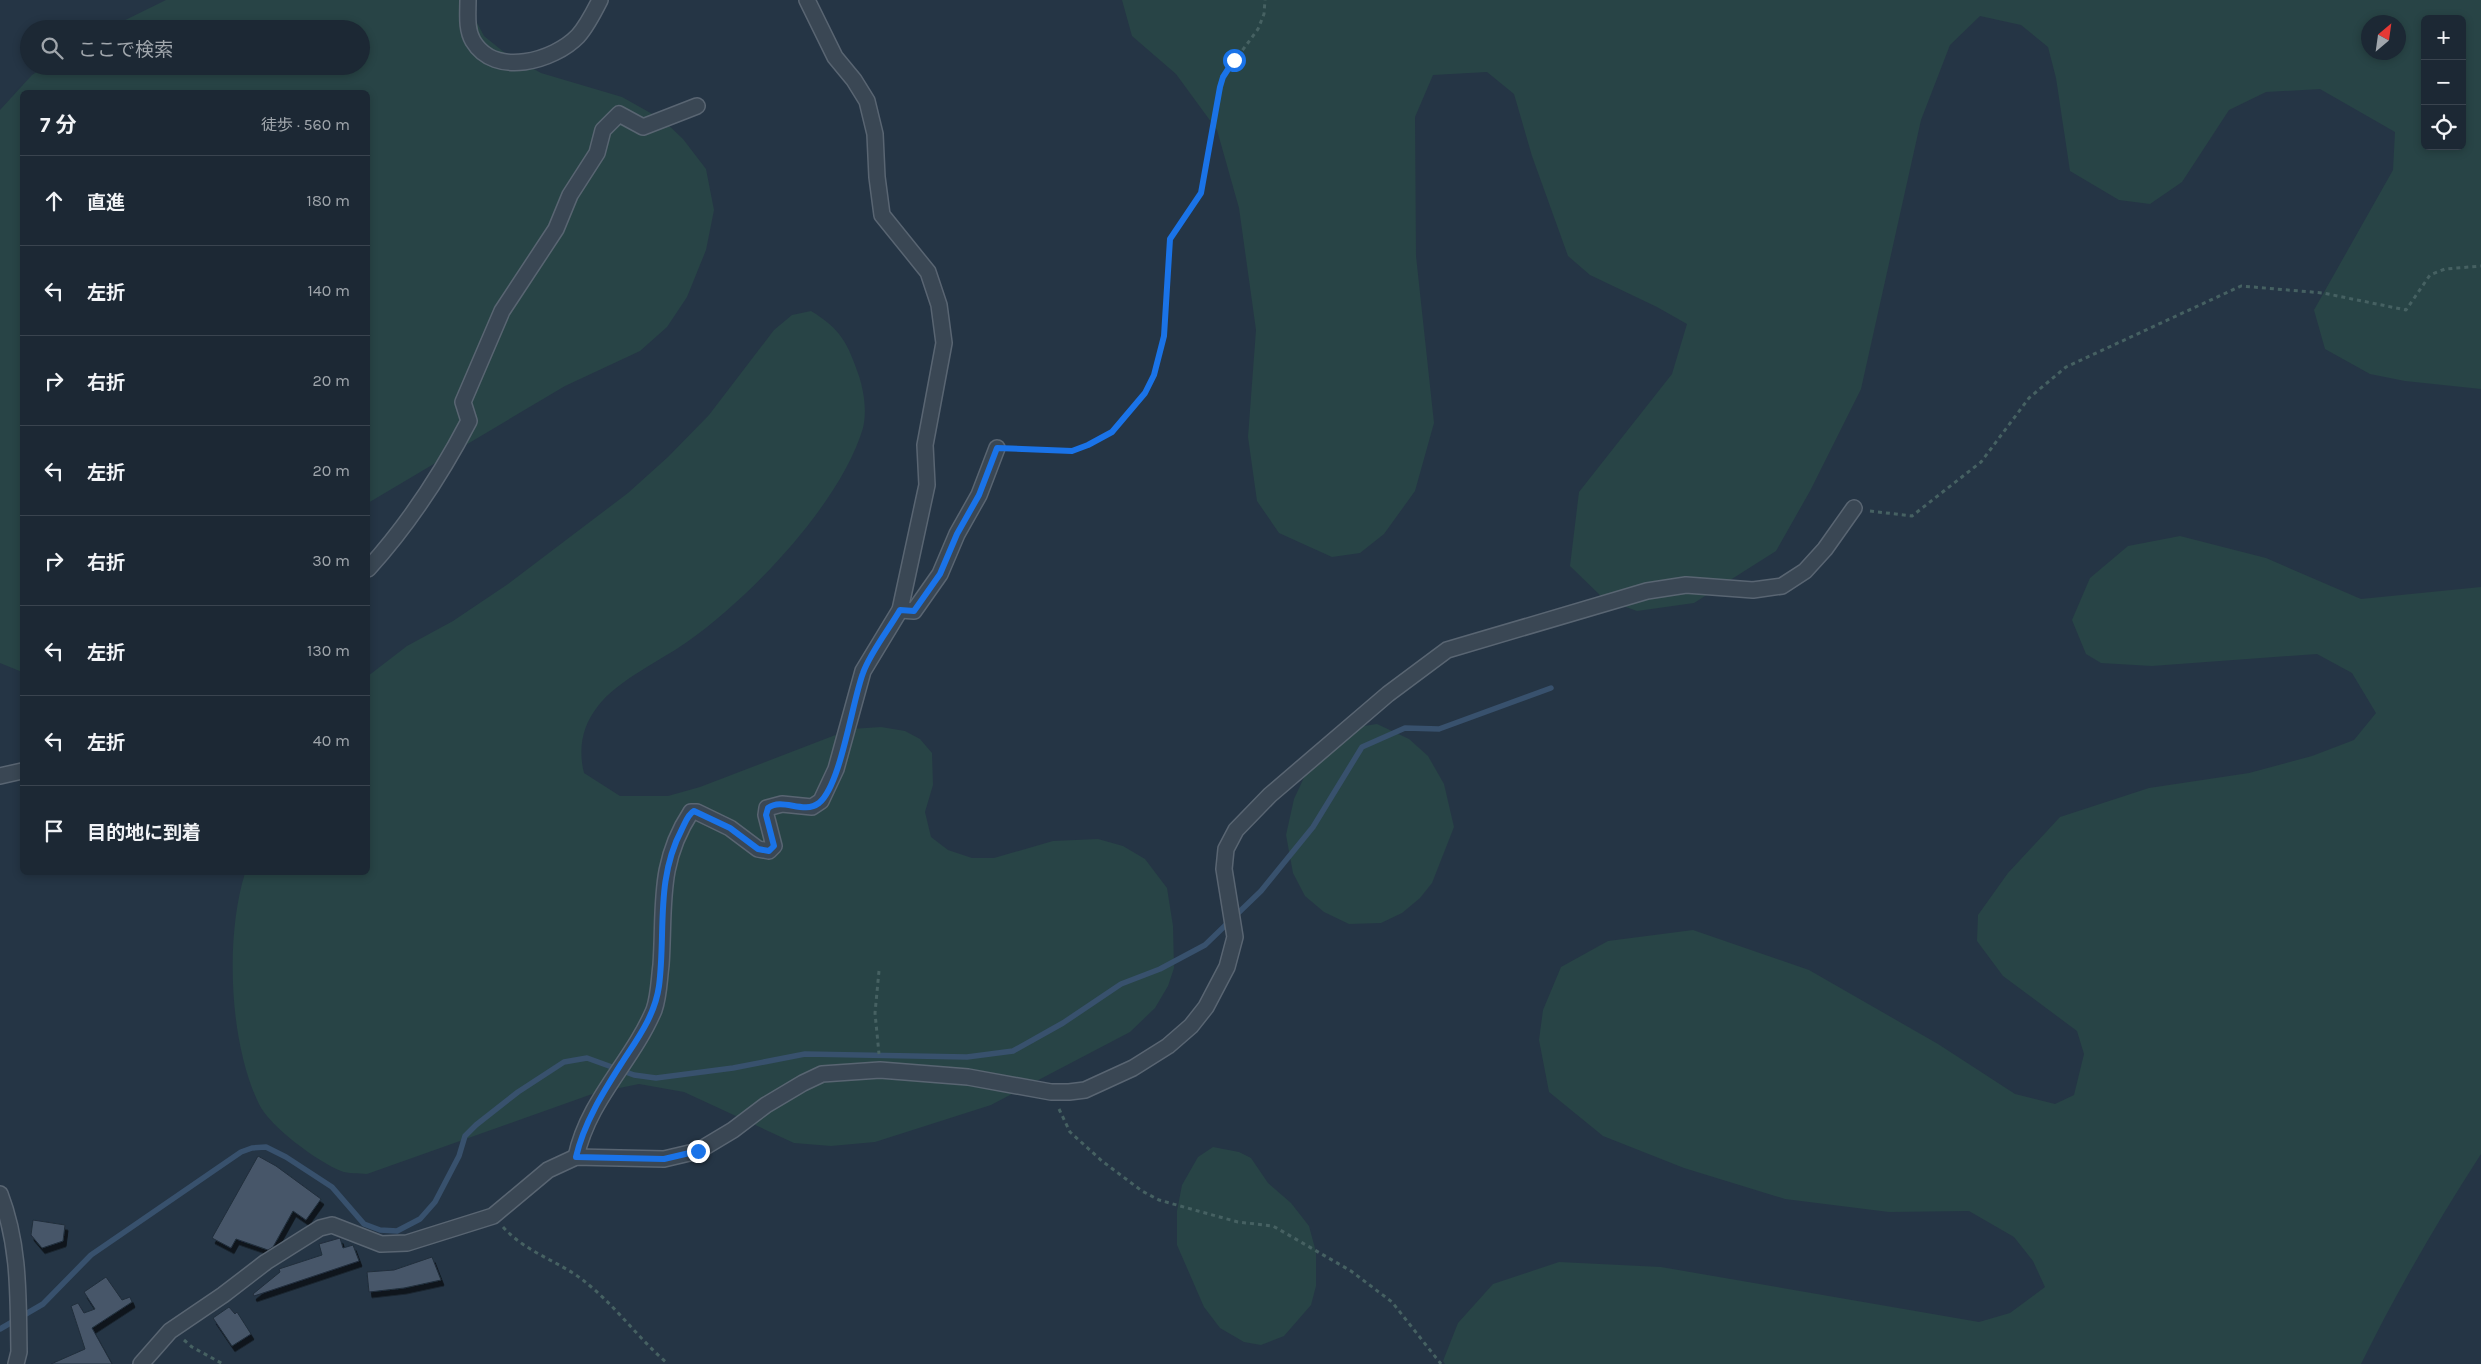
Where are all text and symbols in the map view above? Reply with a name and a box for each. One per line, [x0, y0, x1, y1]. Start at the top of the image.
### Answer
north arrow [2361, 15, 2406, 60]
map controls [2421, 15, 2466, 150]
button: + [2421, 15, 2466, 60]
search box [20, 20, 370, 75]
icon: search [38, 34, 66, 62]
text: ここで検索 [78, 39, 173, 61]
route start [1223, 49, 1246, 72]
button: − [2421, 60, 2466, 105]
button: locate [2421, 105, 2466, 150]
text: 7 分 [40, 113, 77, 137]
text: 徒歩 · 560 m [261, 115, 350, 134]
icon: ahead [40, 187, 68, 215]
text: 180 m [307, 191, 350, 210]
text: 直進 [87, 192, 125, 214]
icon: left [40, 277, 68, 305]
text: 140 m [308, 281, 350, 300]
text: 左折 [87, 282, 125, 304]
icon: right [40, 367, 68, 395]
text: 20 m [312, 371, 350, 390]
text: 右折 [87, 372, 125, 394]
icon: left [40, 457, 68, 485]
text: 20 m [312, 461, 350, 480]
text: 左折 [87, 462, 125, 484]
icon: right [40, 547, 68, 575]
text: 30 m [312, 551, 350, 570]
text: 右折 [87, 552, 125, 574]
icon: left [40, 637, 68, 665]
text: 130 m [307, 641, 350, 660]
text: 左折 [87, 642, 125, 664]
icon: left [40, 727, 68, 755]
text: 40 m [313, 731, 350, 750]
text: 左折 [87, 732, 125, 754]
icon: arrive [40, 817, 68, 845]
text: 目的地に到着 [87, 822, 201, 844]
route end [687, 1140, 710, 1163]

